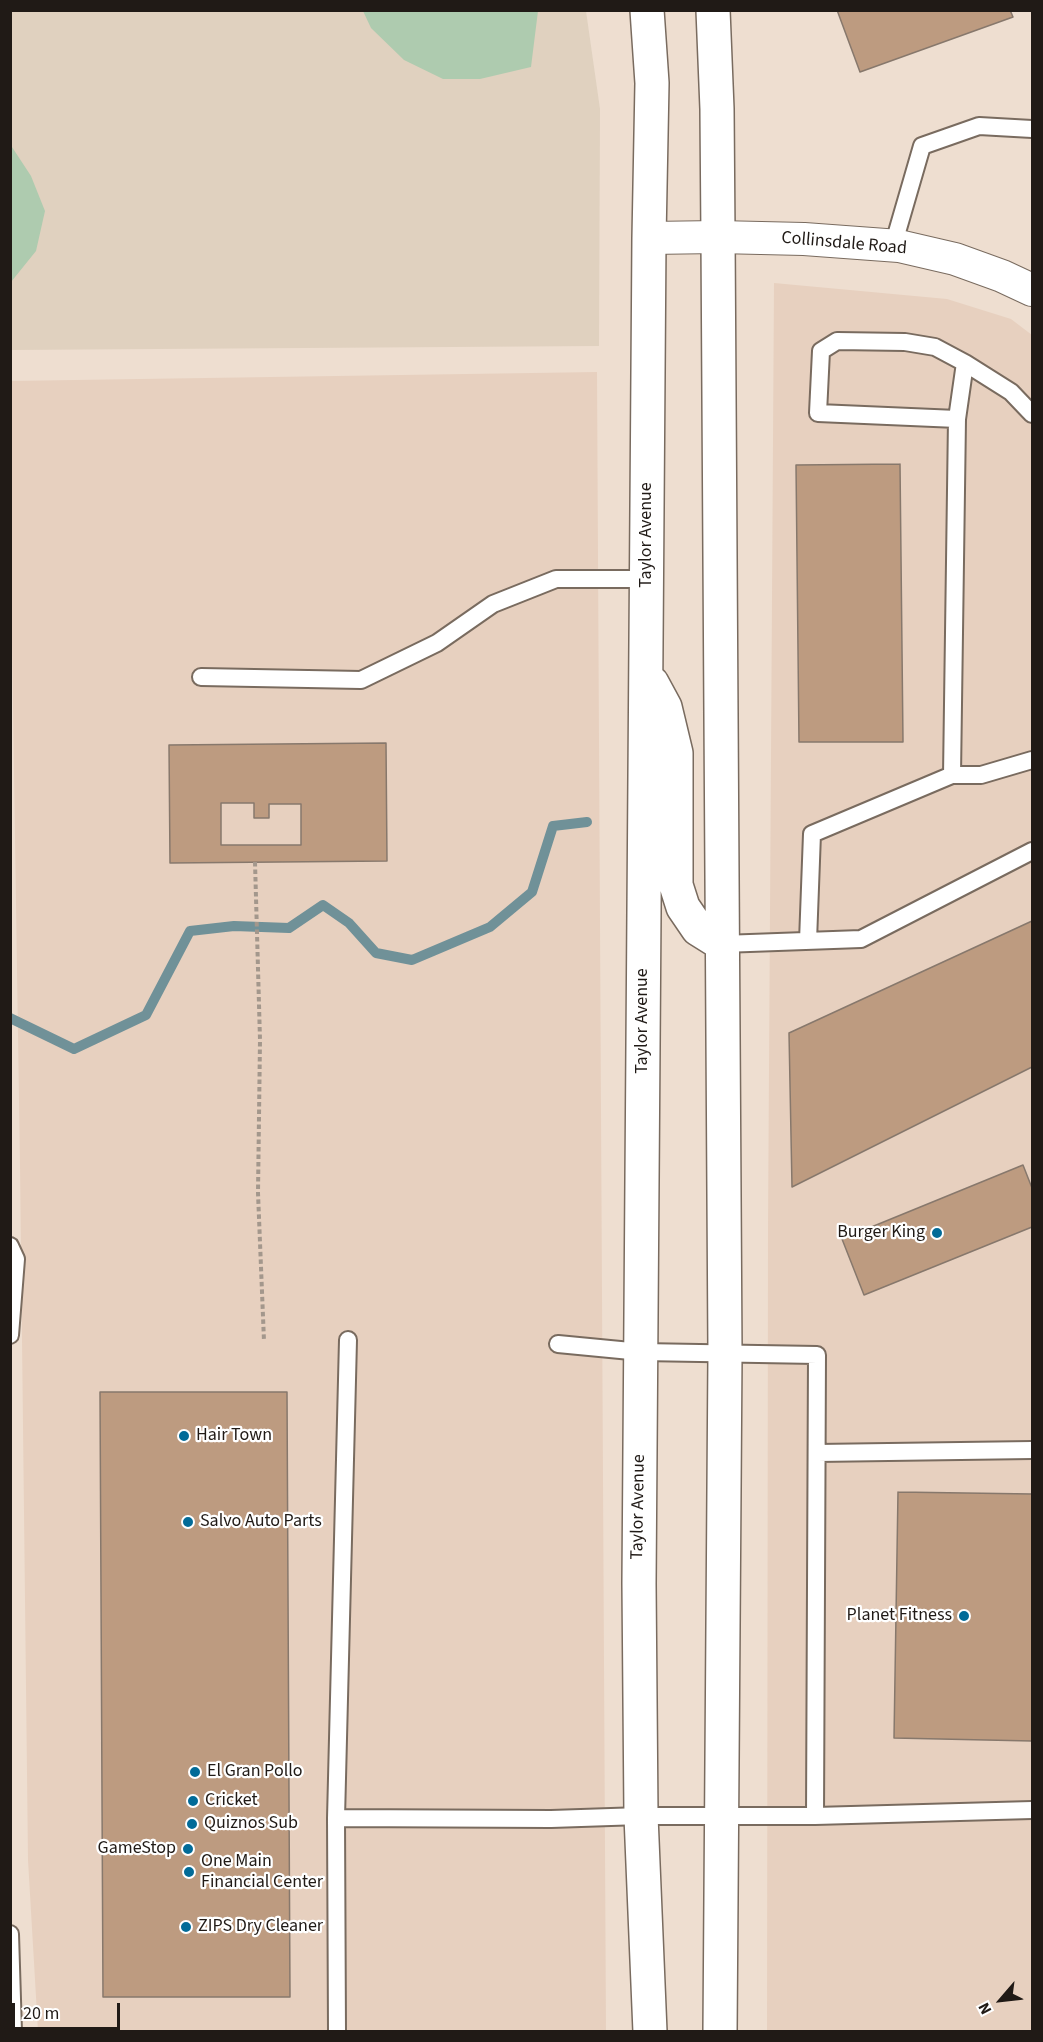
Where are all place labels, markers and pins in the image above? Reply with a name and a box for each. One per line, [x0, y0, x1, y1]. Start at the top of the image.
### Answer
place label: Burger King [837, 1222, 925, 1244]
marker: Burger King [930, 1226, 944, 1240]
place label: Hair Town [196, 1425, 272, 1447]
marker: Hair Town [177, 1429, 191, 1443]
place label: Salvo Auto Parts [200, 1511, 322, 1533]
marker: Salvo Auto Parts [181, 1515, 195, 1529]
place label: Planet Fitness [847, 1605, 952, 1627]
marker: Planet Fitness [957, 1609, 971, 1623]
place label: El Gran Pollo [207, 1761, 303, 1783]
marker: El Gran Pollo [188, 1765, 202, 1779]
place label: Cricket [205, 1790, 258, 1812]
marker: Cricket [186, 1794, 200, 1808]
place label: Quiznos Sub [204, 1813, 298, 1835]
marker: Quiznos Sub [185, 1817, 199, 1831]
place label: GameStop [98, 1838, 176, 1860]
marker: GameStop [181, 1842, 195, 1856]
place label: One Main Financial Center [201, 1851, 323, 1894]
marker: One Main Financial Center [182, 1865, 196, 1879]
place label: ZIPS Dry Cleaner [198, 1916, 323, 1938]
marker: ZIPS Dry Cleaner [179, 1920, 193, 1934]

